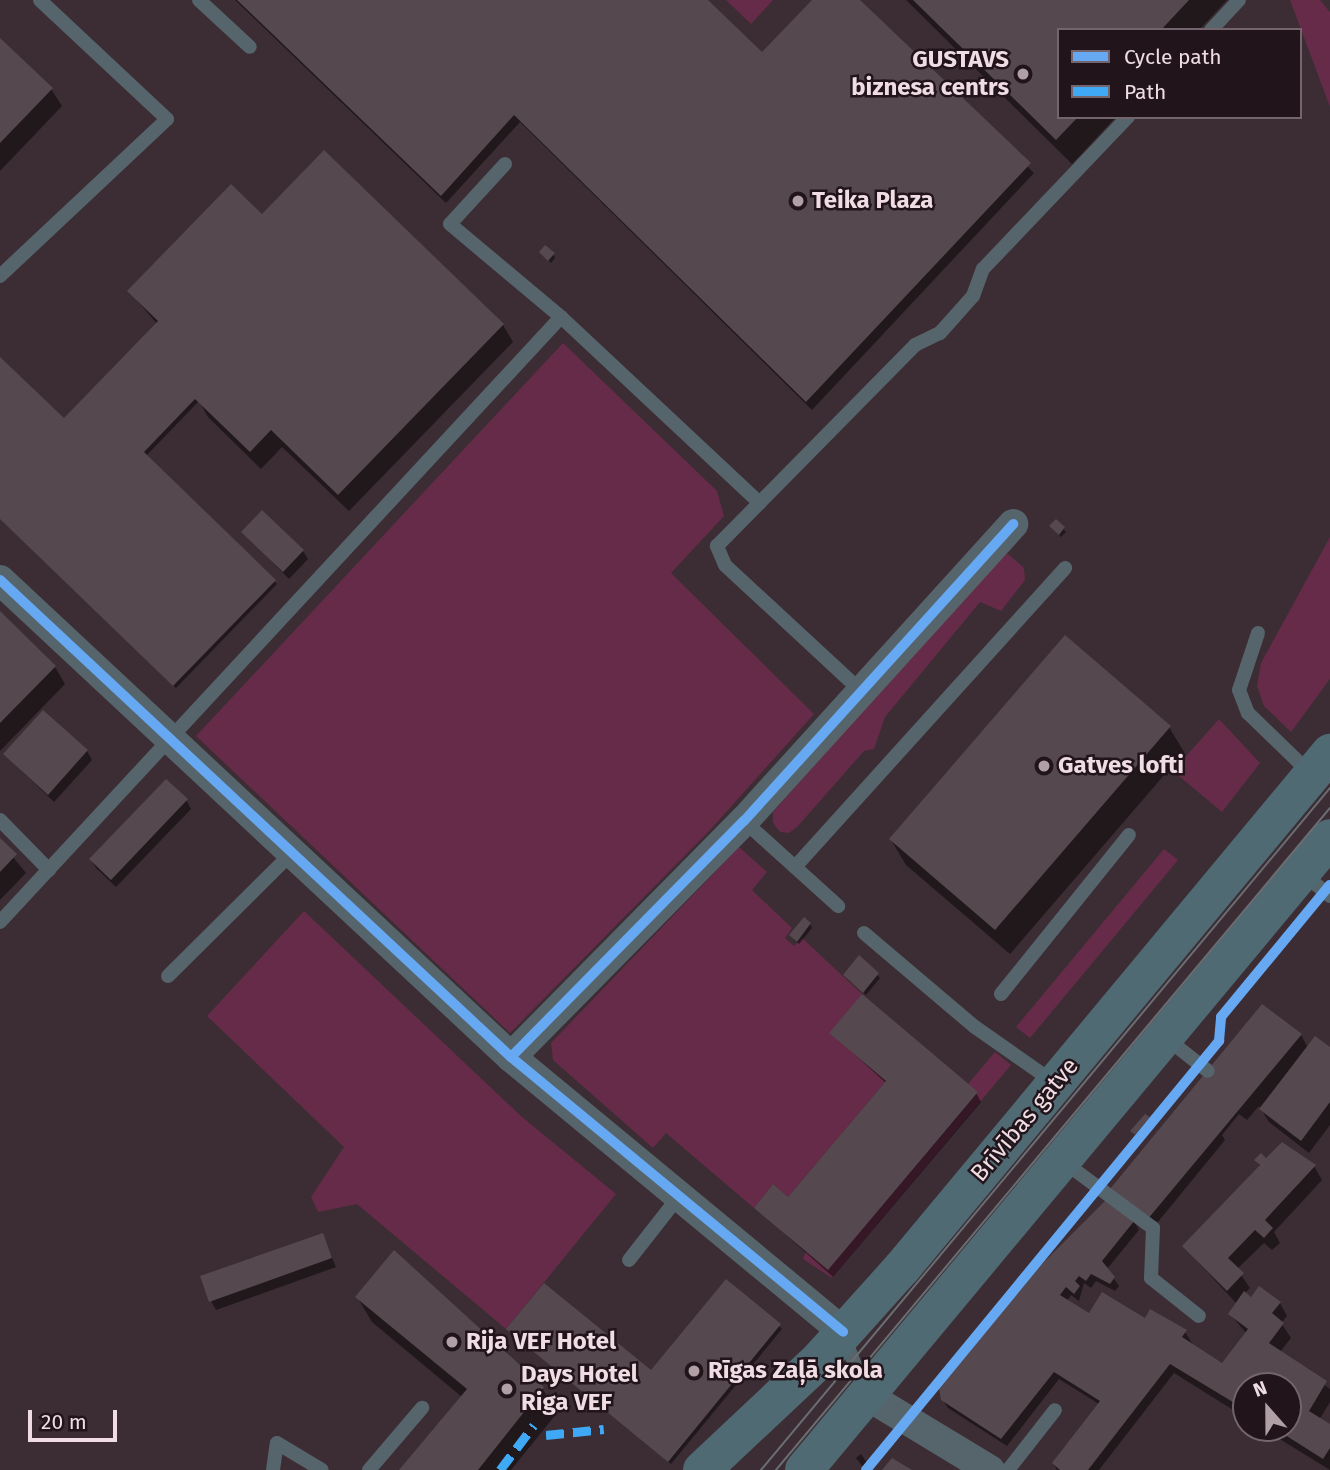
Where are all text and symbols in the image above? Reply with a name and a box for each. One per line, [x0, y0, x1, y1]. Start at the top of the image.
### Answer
legend [1057, 28, 1302, 119]
text: Cycle path [1124, 44, 1222, 70]
place label: GUSTAVS biznesa centrs [851, 46, 1009, 102]
marker: GUSTAVS biznesa centrs [1015, 66, 1031, 82]
text: Path [1124, 79, 1166, 105]
place label: Teika Plaza [812, 187, 934, 215]
marker: Teika Plaza [790, 193, 806, 209]
place label: Gatves lofti [1058, 752, 1184, 780]
marker: Gatves lofti [1036, 758, 1052, 774]
street label: Brīvības gatve [965, 1052, 1085, 1188]
place label: Rija VEF Hotel [466, 1328, 616, 1356]
marker: Rija VEF Hotel [444, 1334, 460, 1350]
place label: Rīgas Zaļā skola [708, 1357, 883, 1385]
place label: Days Hotel Riga VEF [521, 1361, 638, 1417]
marker: Rīgas Zaļā skola [686, 1363, 702, 1379]
north arrow [1232, 1372, 1302, 1442]
text: N [1250, 1376, 1270, 1402]
marker: Days Hotel Riga VEF [499, 1381, 515, 1397]
scale bar [32, 1396, 121, 1440]
text: 20 m [41, 1409, 87, 1435]

